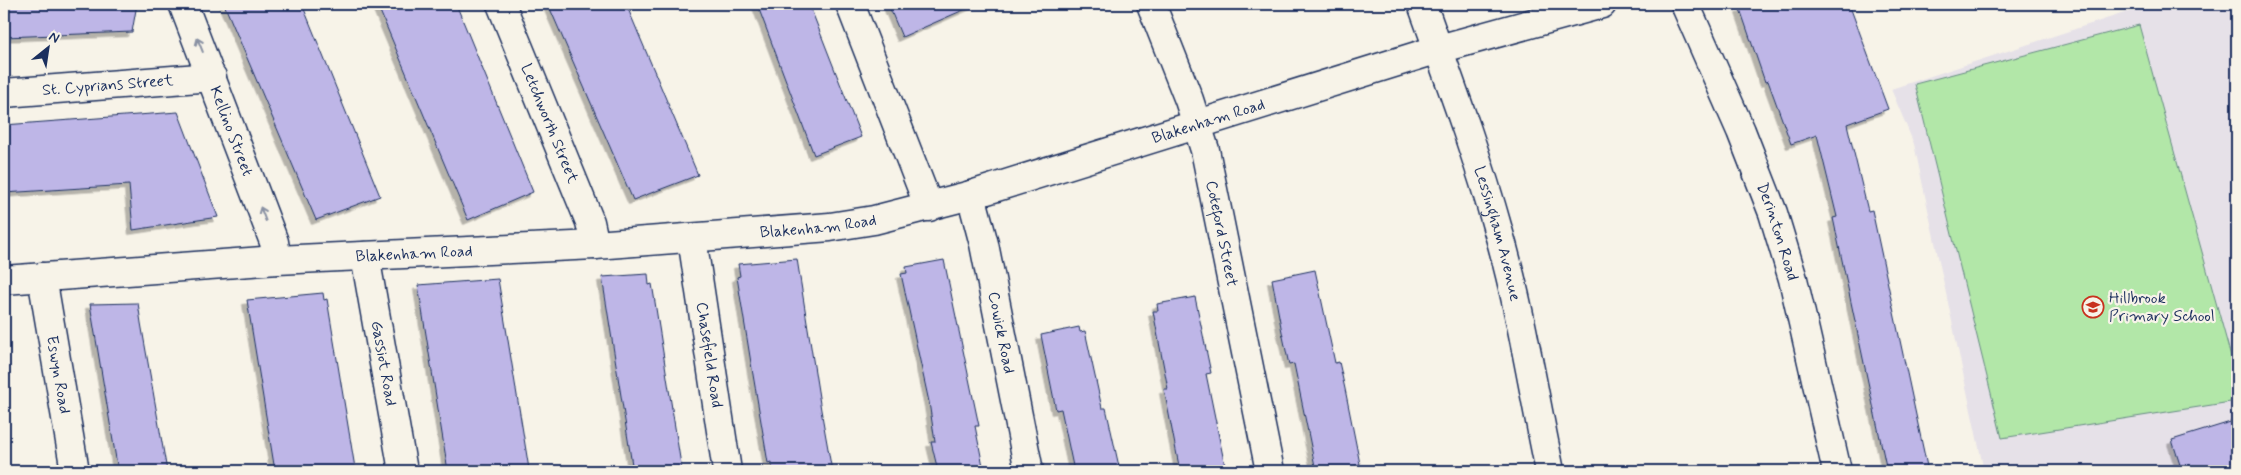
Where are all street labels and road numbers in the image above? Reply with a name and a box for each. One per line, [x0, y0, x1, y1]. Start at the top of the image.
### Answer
street label: Letchworth Street [516, 61, 584, 187]
street label: St. Cyprians Street [41, 69, 175, 101]
street label: Kellino Street [205, 83, 258, 179]
street label: Blakenham Road [1149, 94, 1267, 148]
street label: Lessingham Avenue [1469, 164, 1526, 303]
street label: Coteford Street [1201, 179, 1243, 289]
street label: Derinton Road [1752, 180, 1803, 283]
street label: Blakenham Road [759, 209, 878, 243]
street label: Blakenham Road [355, 240, 473, 267]
street label: Cowick Road [983, 290, 1020, 375]
street label: Chasefield Road [691, 300, 728, 409]
street label: Gassiot Road [366, 319, 402, 408]
street label: Eswyn Road [42, 334, 76, 415]

